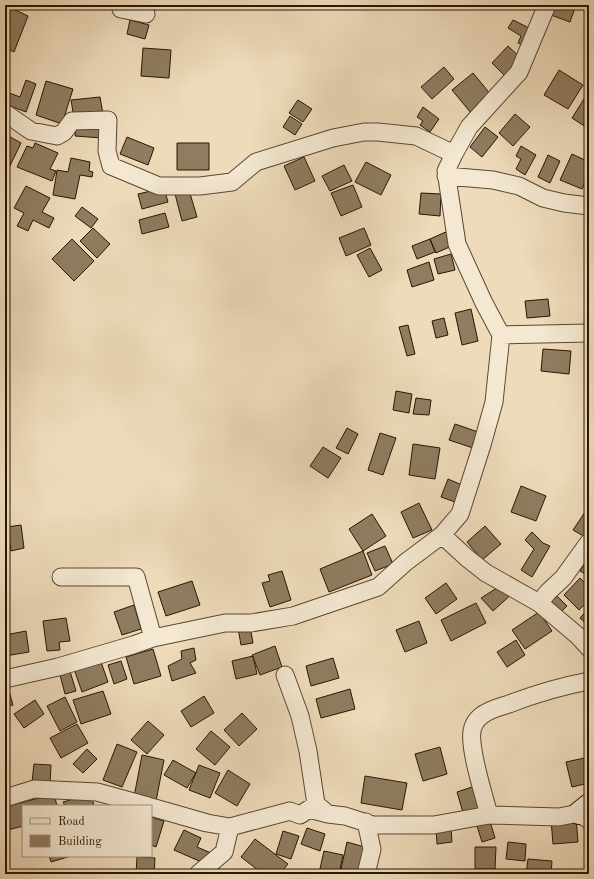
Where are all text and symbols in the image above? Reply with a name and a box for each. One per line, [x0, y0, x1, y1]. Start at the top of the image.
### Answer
legend [22, 805, 152, 857]
text: Road [58, 816, 85, 828]
text: Building [58, 836, 102, 848]

